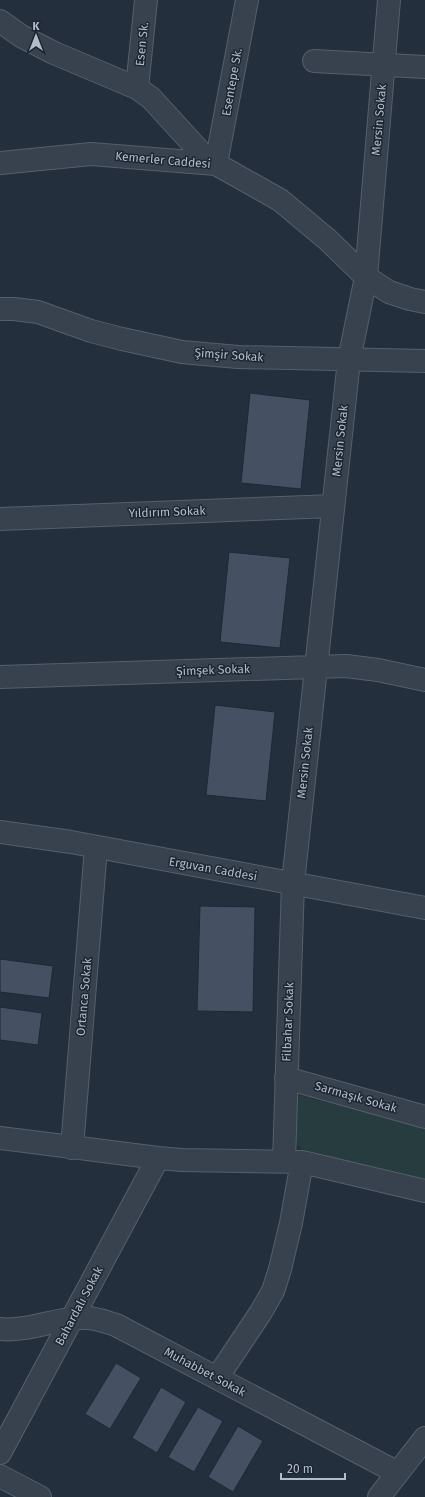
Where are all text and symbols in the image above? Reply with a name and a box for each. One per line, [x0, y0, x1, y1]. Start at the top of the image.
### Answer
north arrow [16, 16, 56, 56]
text: K [33, 20, 41, 33]
street label: Esen Sk. [133, 21, 151, 67]
street label: Esentepe Sk. [219, 47, 245, 117]
street label: Mersin Sokak [369, 83, 389, 156]
street label: Kemerler Caddesi [115, 149, 211, 171]
street label: Şimşir Sokak [194, 346, 265, 364]
street label: Mersin Sokak [329, 404, 351, 477]
street label: Yıldırım Sokak [128, 504, 207, 520]
street label: Şimşek Sokak [176, 662, 251, 678]
street label: Mersin Sokak [294, 726, 316, 799]
street label: Erguvan Caddesi [168, 854, 258, 884]
street label: Ortanca Sokak [74, 957, 94, 1037]
street label: Filbahar Sokak [280, 981, 296, 1062]
street label: Sarmaşık Sokak [313, 1079, 400, 1116]
street label: Bahardalı Sokak [52, 1263, 106, 1348]
street label: Muhabbet Sokak [162, 1345, 249, 1400]
scale bar [281, 1455, 345, 1481]
text: 20 m [287, 1462, 313, 1476]

